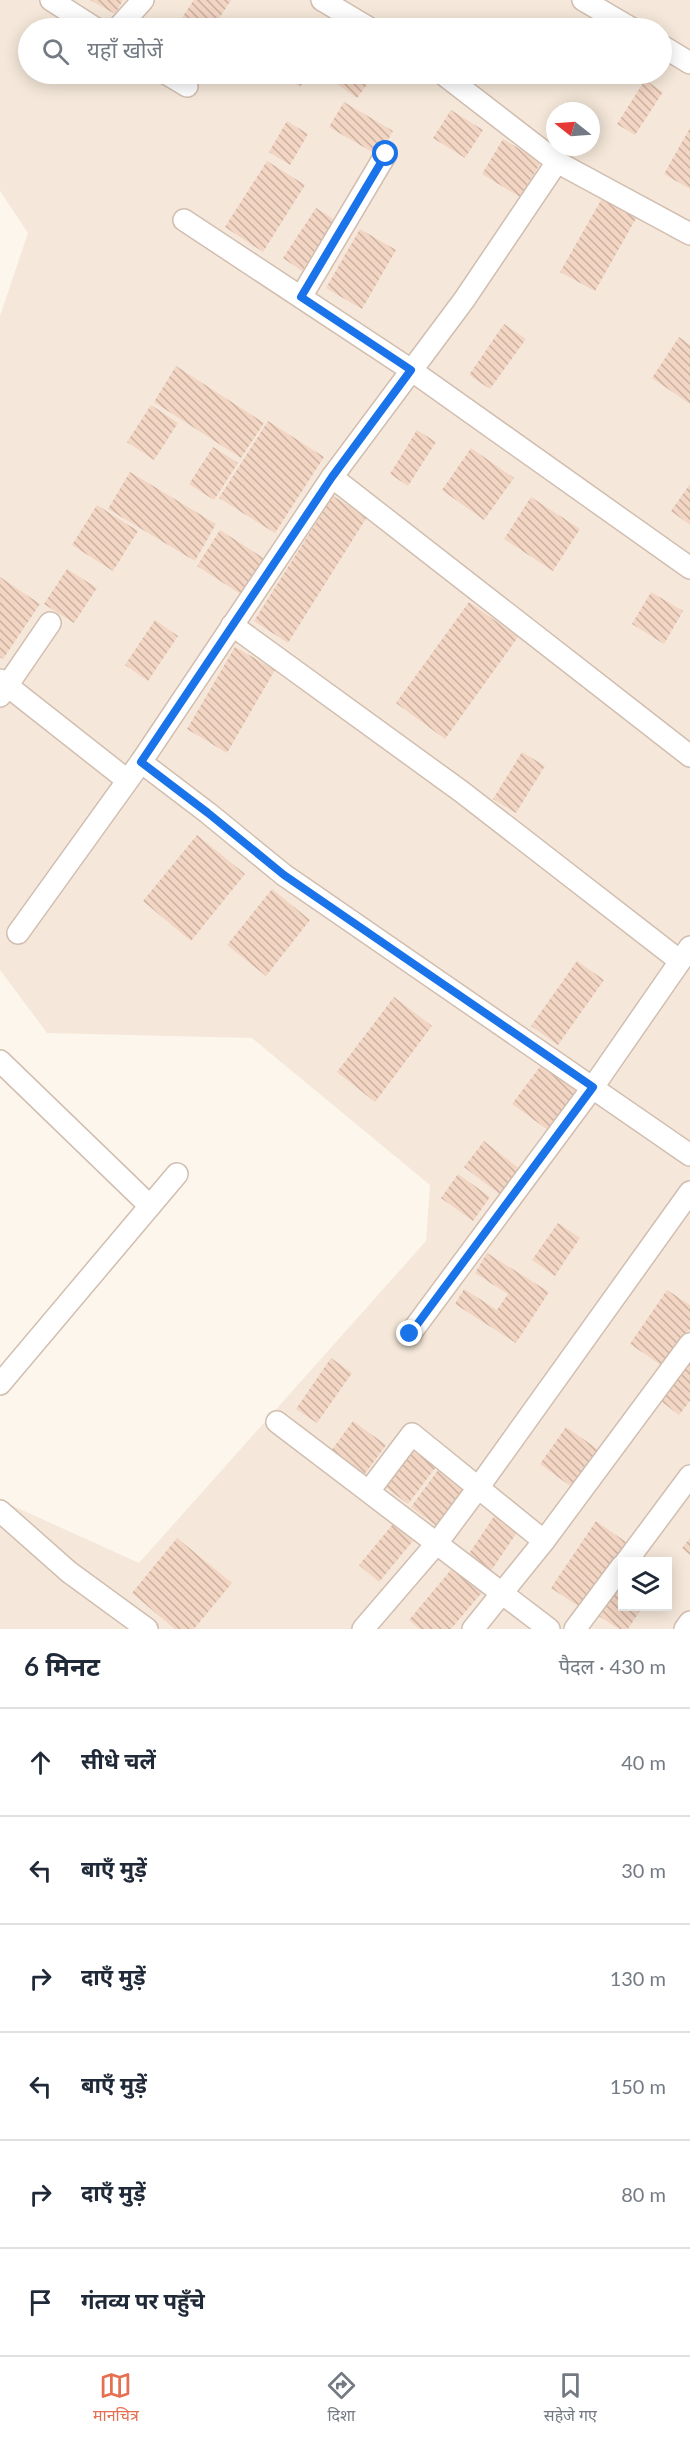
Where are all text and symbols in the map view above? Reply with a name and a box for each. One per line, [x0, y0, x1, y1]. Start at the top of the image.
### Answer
search box [18, 18, 672, 84]
icon: search [39, 35, 72, 68]
text: यहाँ खोजें [87, 36, 163, 63]
north arrow [546, 102, 600, 156]
route start [372, 140, 398, 166]
route end [396, 1320, 422, 1346]
map controls [618, 1557, 672, 1611]
button: layers [618, 1557, 672, 1611]
text: 6 मिनट [24, 1650, 100, 1682]
text: पैदल · 430 m [559, 1654, 666, 1678]
icon: ahead [24, 1746, 57, 1779]
text: सीधे चलें [81, 1747, 156, 1774]
text: 40 m [621, 1750, 666, 1774]
icon: left [24, 1854, 57, 1887]
text: बाएँ मुड़ें [81, 1855, 147, 1882]
text: 30 m [621, 1858, 666, 1882]
icon: right [24, 1962, 57, 1995]
text: दाएँ मुड़ें [81, 1963, 145, 1990]
text: 130 m [610, 1966, 666, 1990]
icon: left [24, 2070, 57, 2103]
text: बाएँ मुड़ें [81, 2071, 147, 2098]
text: 150 m [610, 2074, 666, 2098]
icon: right [24, 2178, 57, 2211]
text: दाएँ मुड़ें [81, 2179, 145, 2206]
text: 80 m [621, 2182, 666, 2206]
icon: arrive [24, 2286, 57, 2319]
text: गंतव्य पर पहुँचे [81, 2287, 205, 2314]
tab: मानचित्र [93, 2369, 139, 2428]
tab: दिशा [325, 2369, 358, 2428]
tab: सहेजे गए [544, 2369, 597, 2428]

